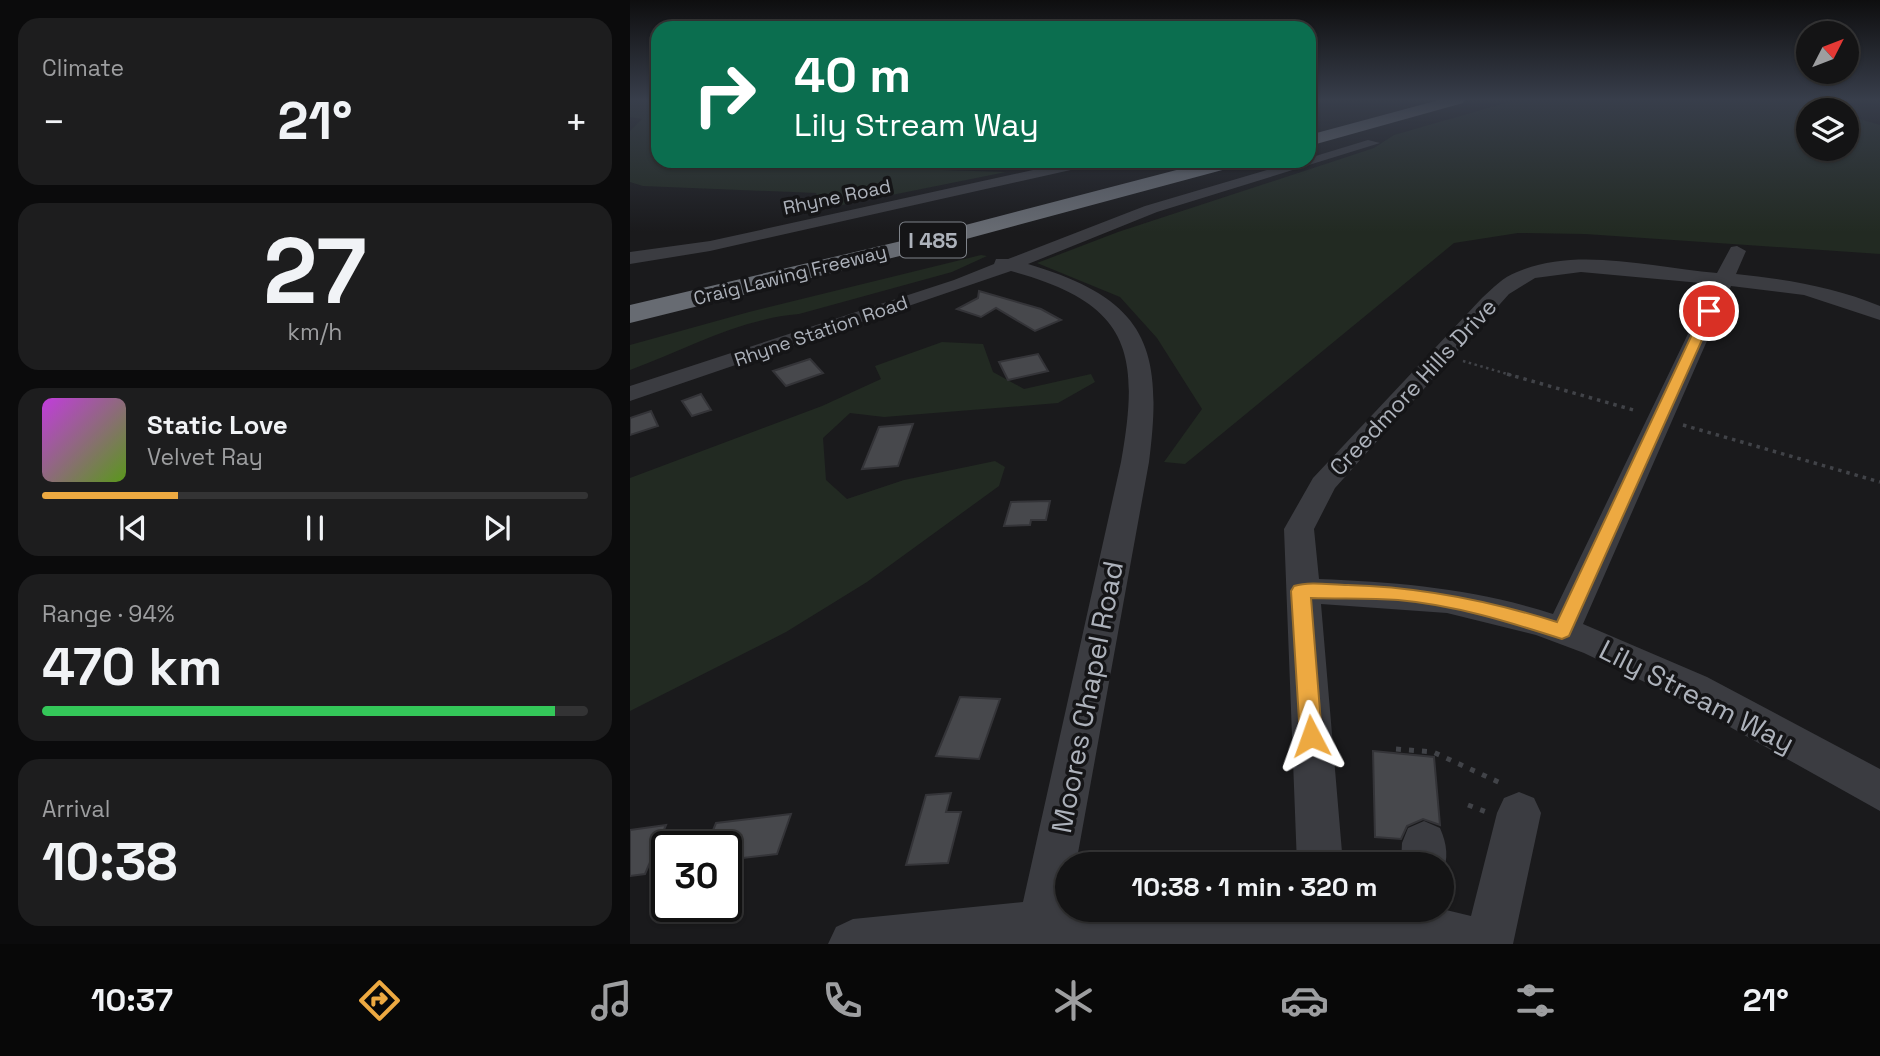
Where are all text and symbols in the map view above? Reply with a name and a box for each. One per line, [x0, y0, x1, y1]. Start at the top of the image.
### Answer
north arrow [1796, 21, 1858, 84]
map controls [1796, 21, 1859, 161]
text: 40 m [794, 44, 911, 106]
icon: right [679, 49, 770, 140]
text: Climate [42, 53, 124, 83]
text: 21° [278, 88, 352, 154]
text: − [42, 98, 66, 146]
text: + [564, 98, 588, 146]
button: layers [1796, 98, 1859, 161]
text: Lily Stream Way [794, 105, 1039, 145]
street label: Rhyne Road [781, 173, 893, 221]
text: 27 [263, 213, 367, 330]
road number: I 485 [900, 222, 966, 258]
street label: Craig Lawing Freeway [691, 239, 889, 311]
pin [1679, 281, 1739, 341]
street label: Rhyne Station Road [731, 290, 911, 372]
street label: Creedmore Hills Drive [1323, 292, 1503, 482]
icon: arrive [1690, 292, 1728, 330]
text: km/h [288, 317, 342, 347]
text: Static Love [147, 408, 288, 442]
text: Velvet Ray [147, 442, 263, 472]
icon: previous [114, 509, 152, 547]
icon: pause [296, 509, 334, 547]
icon: next [478, 509, 516, 547]
street label: Moores Chapel Road [1043, 558, 1131, 836]
text: Range · 94% [42, 599, 175, 629]
street label: Lily Stream Way [1593, 631, 1801, 761]
text: 470 km [42, 634, 222, 700]
position arrow [1274, 699, 1348, 773]
text: Arrival [42, 794, 110, 824]
text: 10:38 [42, 829, 178, 895]
speed limit sign: 30 [651, 831, 742, 922]
text: 10:38 · 1 min · 320 m [1132, 870, 1377, 904]
icon: directions [355, 976, 404, 1025]
icon: music [587, 976, 636, 1025]
icon: phone [818, 976, 867, 1025]
icon: climate [1049, 976, 1098, 1025]
icon: car [1280, 976, 1329, 1025]
icon: filters [1511, 976, 1560, 1025]
text: 10:37 [91, 980, 173, 1020]
text: 21° [1743, 980, 1789, 1020]

